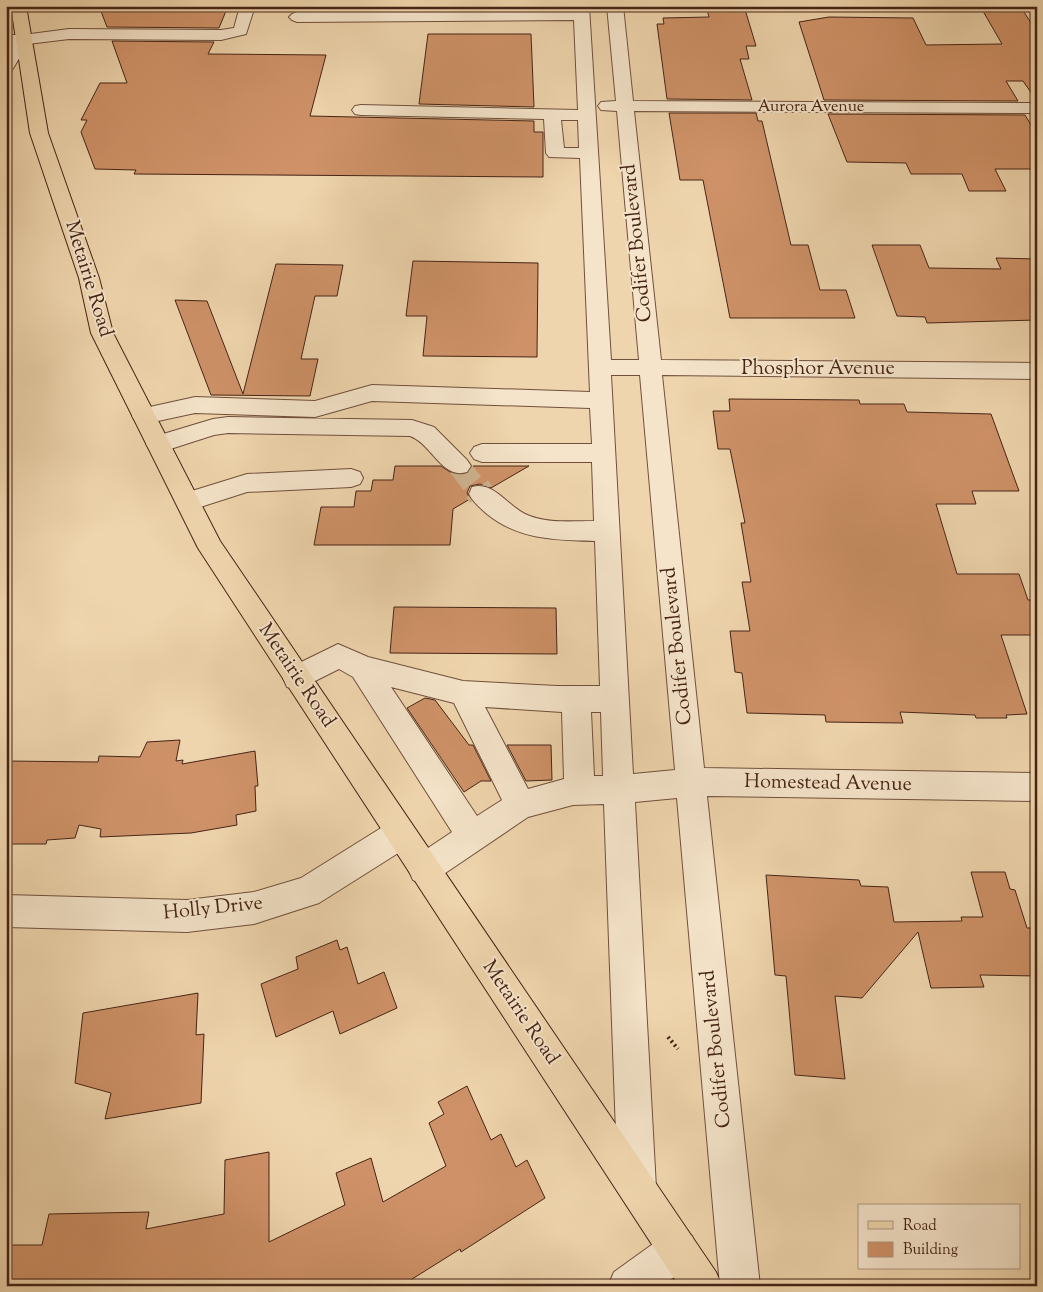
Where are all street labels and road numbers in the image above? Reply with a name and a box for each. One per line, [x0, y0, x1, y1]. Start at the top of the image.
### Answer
street label: Aurora Avenue [758, 96, 864, 119]
street label: Codifer Boulevard [615, 163, 661, 323]
street label: Metairie Road [57, 217, 119, 341]
street label: Phosphor Avenue [741, 355, 895, 384]
street label: Codifer Boulevard [655, 566, 701, 726]
street label: Metairie Road [250, 618, 342, 734]
street label: Homestead Avenue [744, 768, 912, 800]
street label: Holly Drive [162, 889, 264, 929]
street label: Metairie Road [474, 955, 566, 1071]
street label: Codifer Boulevard [694, 969, 740, 1129]

